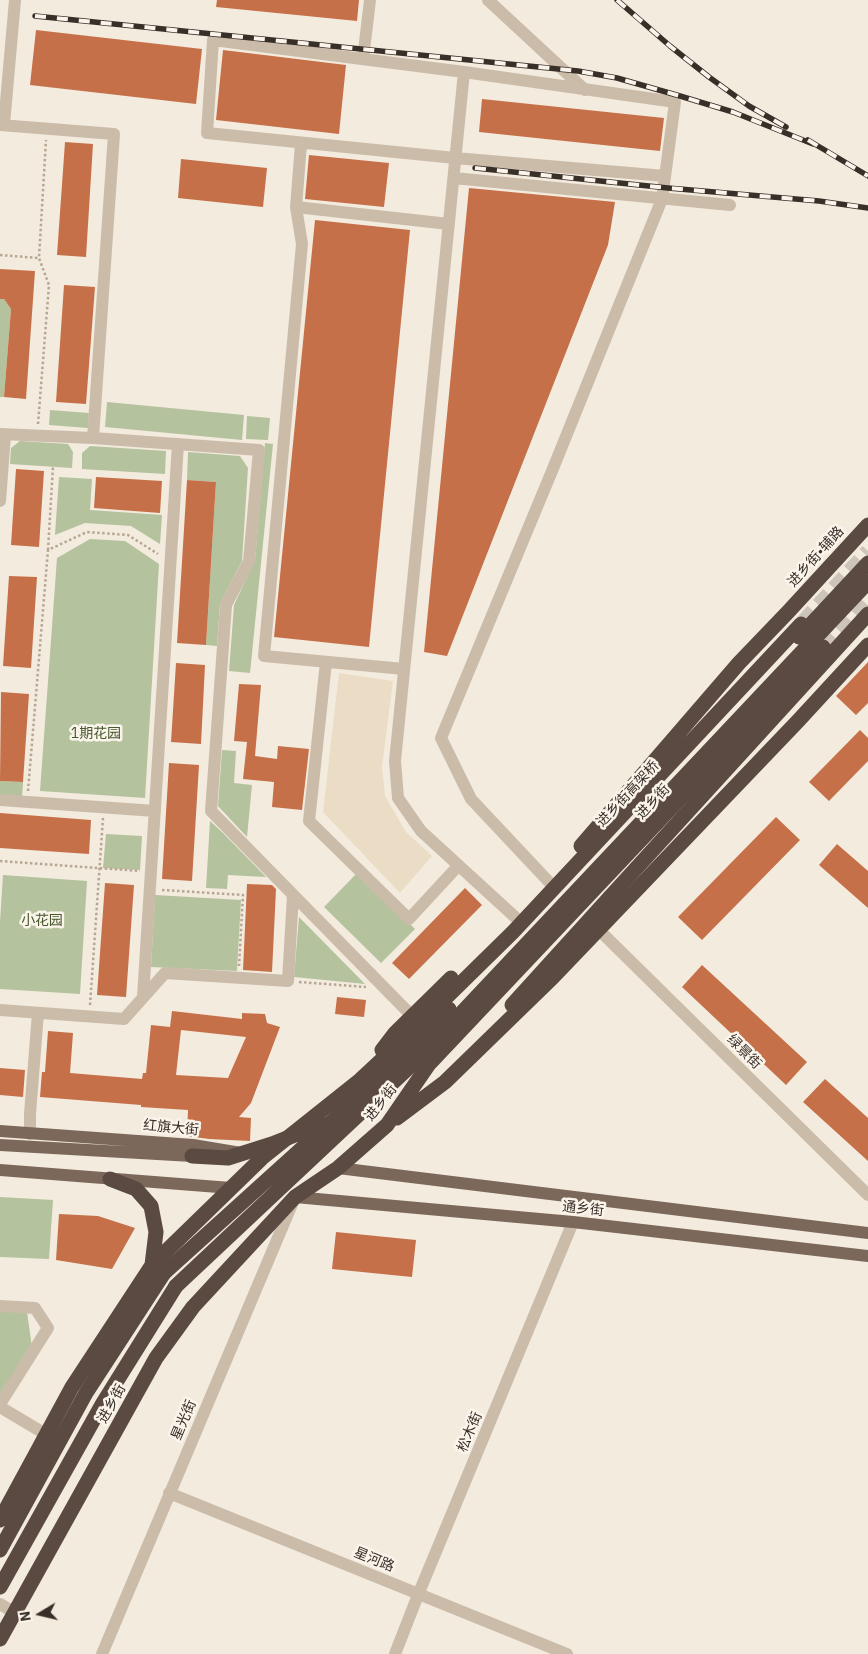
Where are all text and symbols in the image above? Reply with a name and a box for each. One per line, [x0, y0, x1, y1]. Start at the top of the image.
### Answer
street label: 进乡街•辅路 [784, 523, 848, 591]
park label: 1期花园 [71, 726, 121, 742]
street label: 进乡街高架桥 [593, 758, 663, 830]
street label: 进乡街 [633, 781, 673, 823]
park label: 小花园 [21, 913, 63, 929]
street label: 绿景街 [723, 1031, 765, 1073]
street label: 进乡街 [361, 1081, 401, 1125]
street label: 红旗大街 [142, 1117, 200, 1139]
street label: 通乡街 [561, 1198, 605, 1220]
street label: 进乡街 [94, 1382, 130, 1426]
street label: 星光街 [168, 1397, 200, 1443]
street label: 松木街 [454, 1409, 486, 1455]
street label: 星河路 [351, 1544, 397, 1576]
north arrow [15, 1589, 65, 1639]
text: N [16, 1610, 35, 1623]

